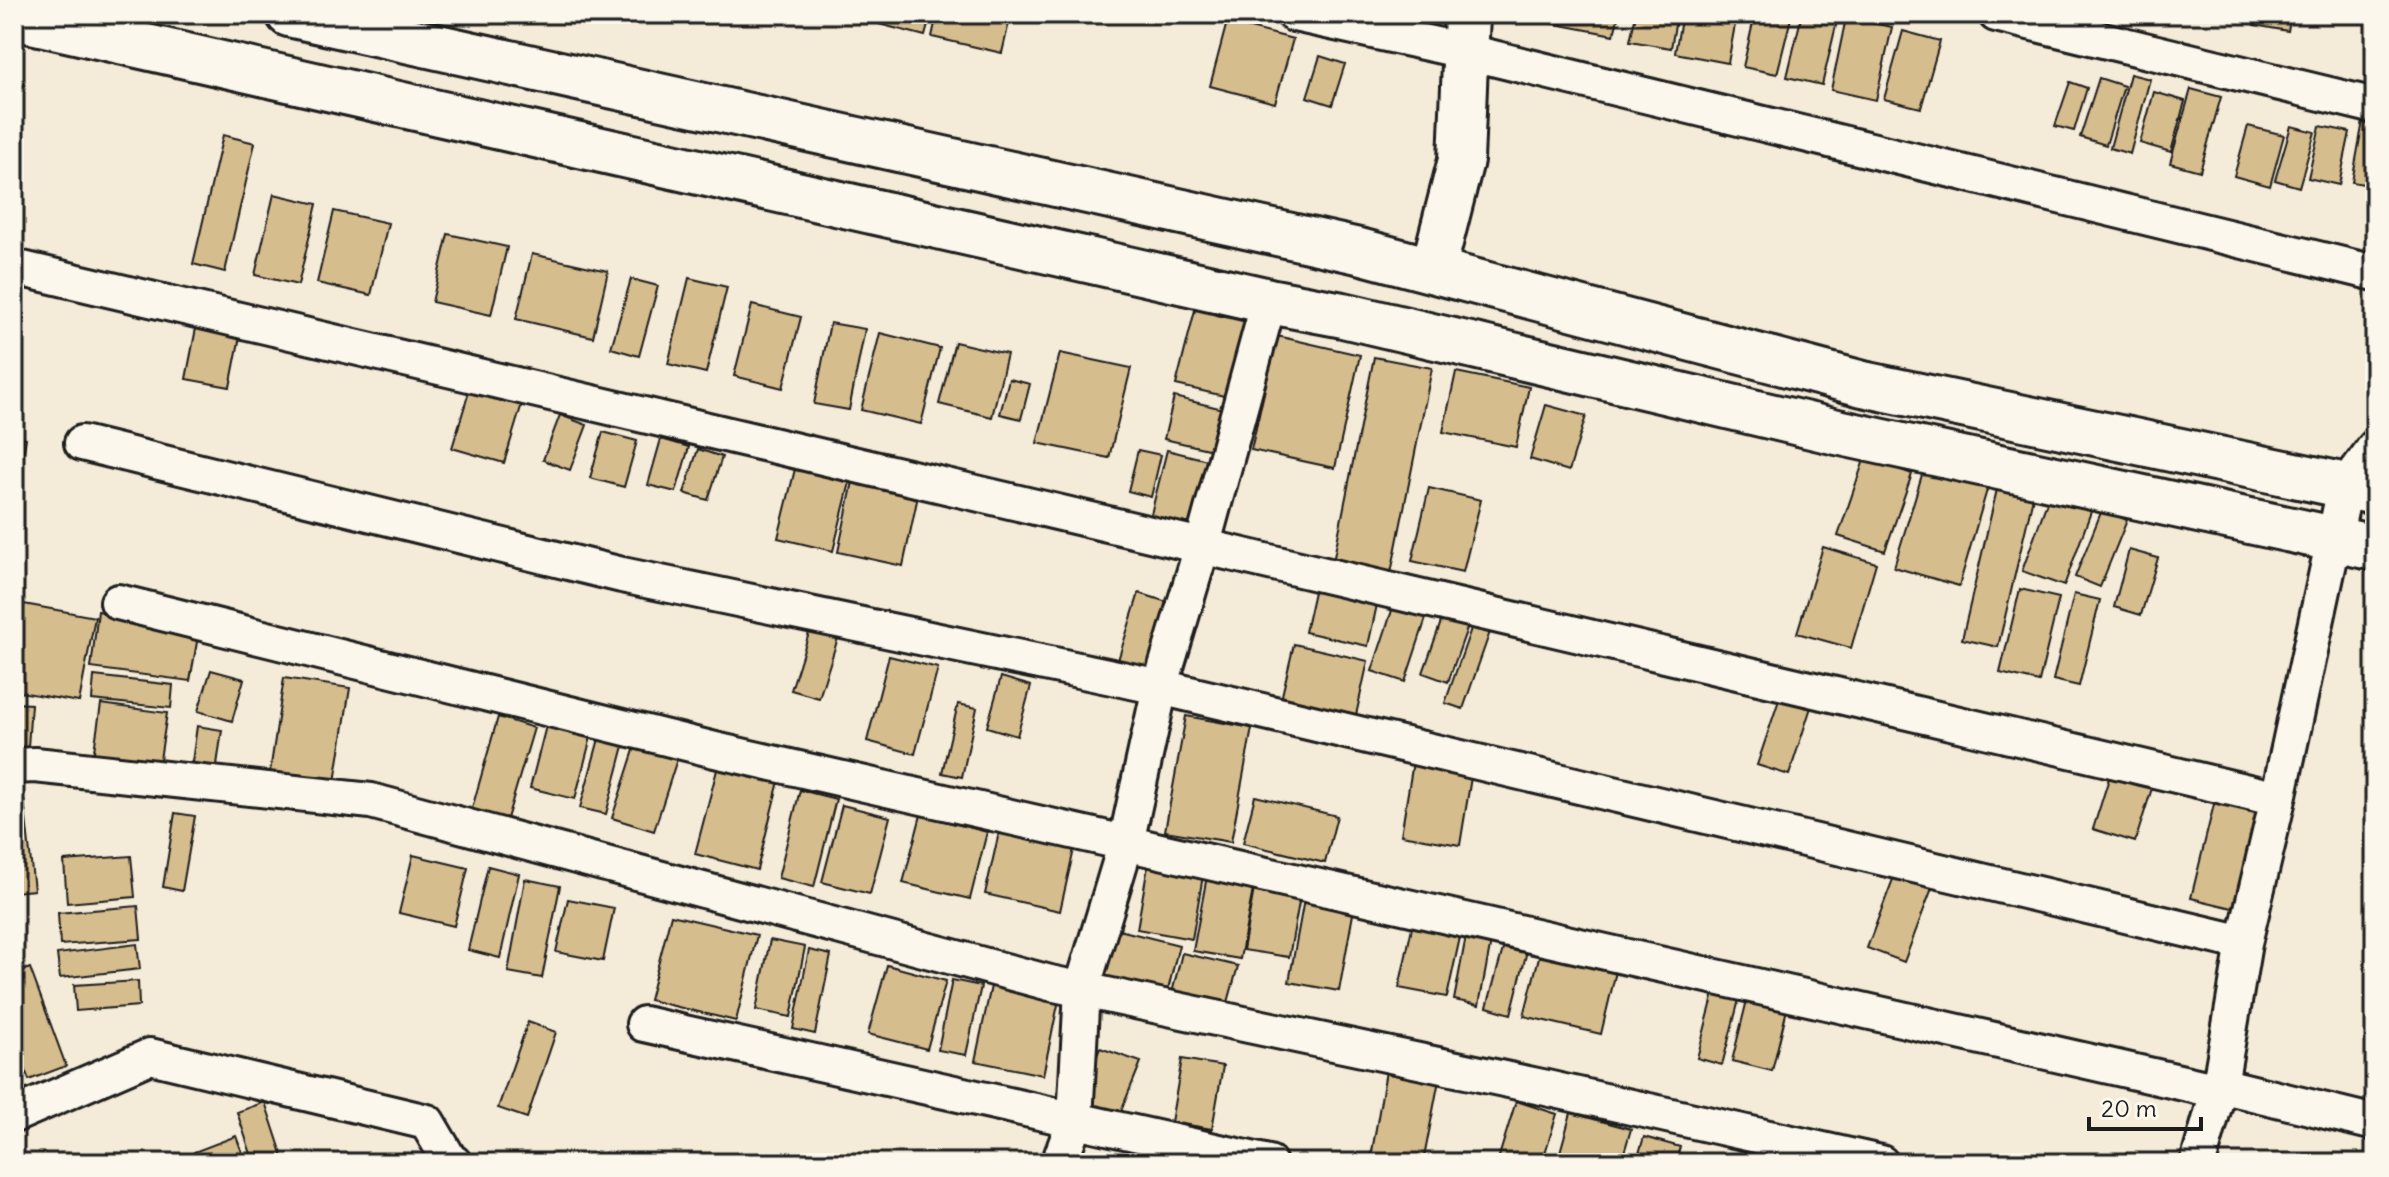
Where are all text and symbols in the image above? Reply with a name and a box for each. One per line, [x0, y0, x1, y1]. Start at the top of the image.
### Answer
scale bar [2089, 1081, 2201, 1131]
text: 20 m [2101, 1093, 2157, 1123]

